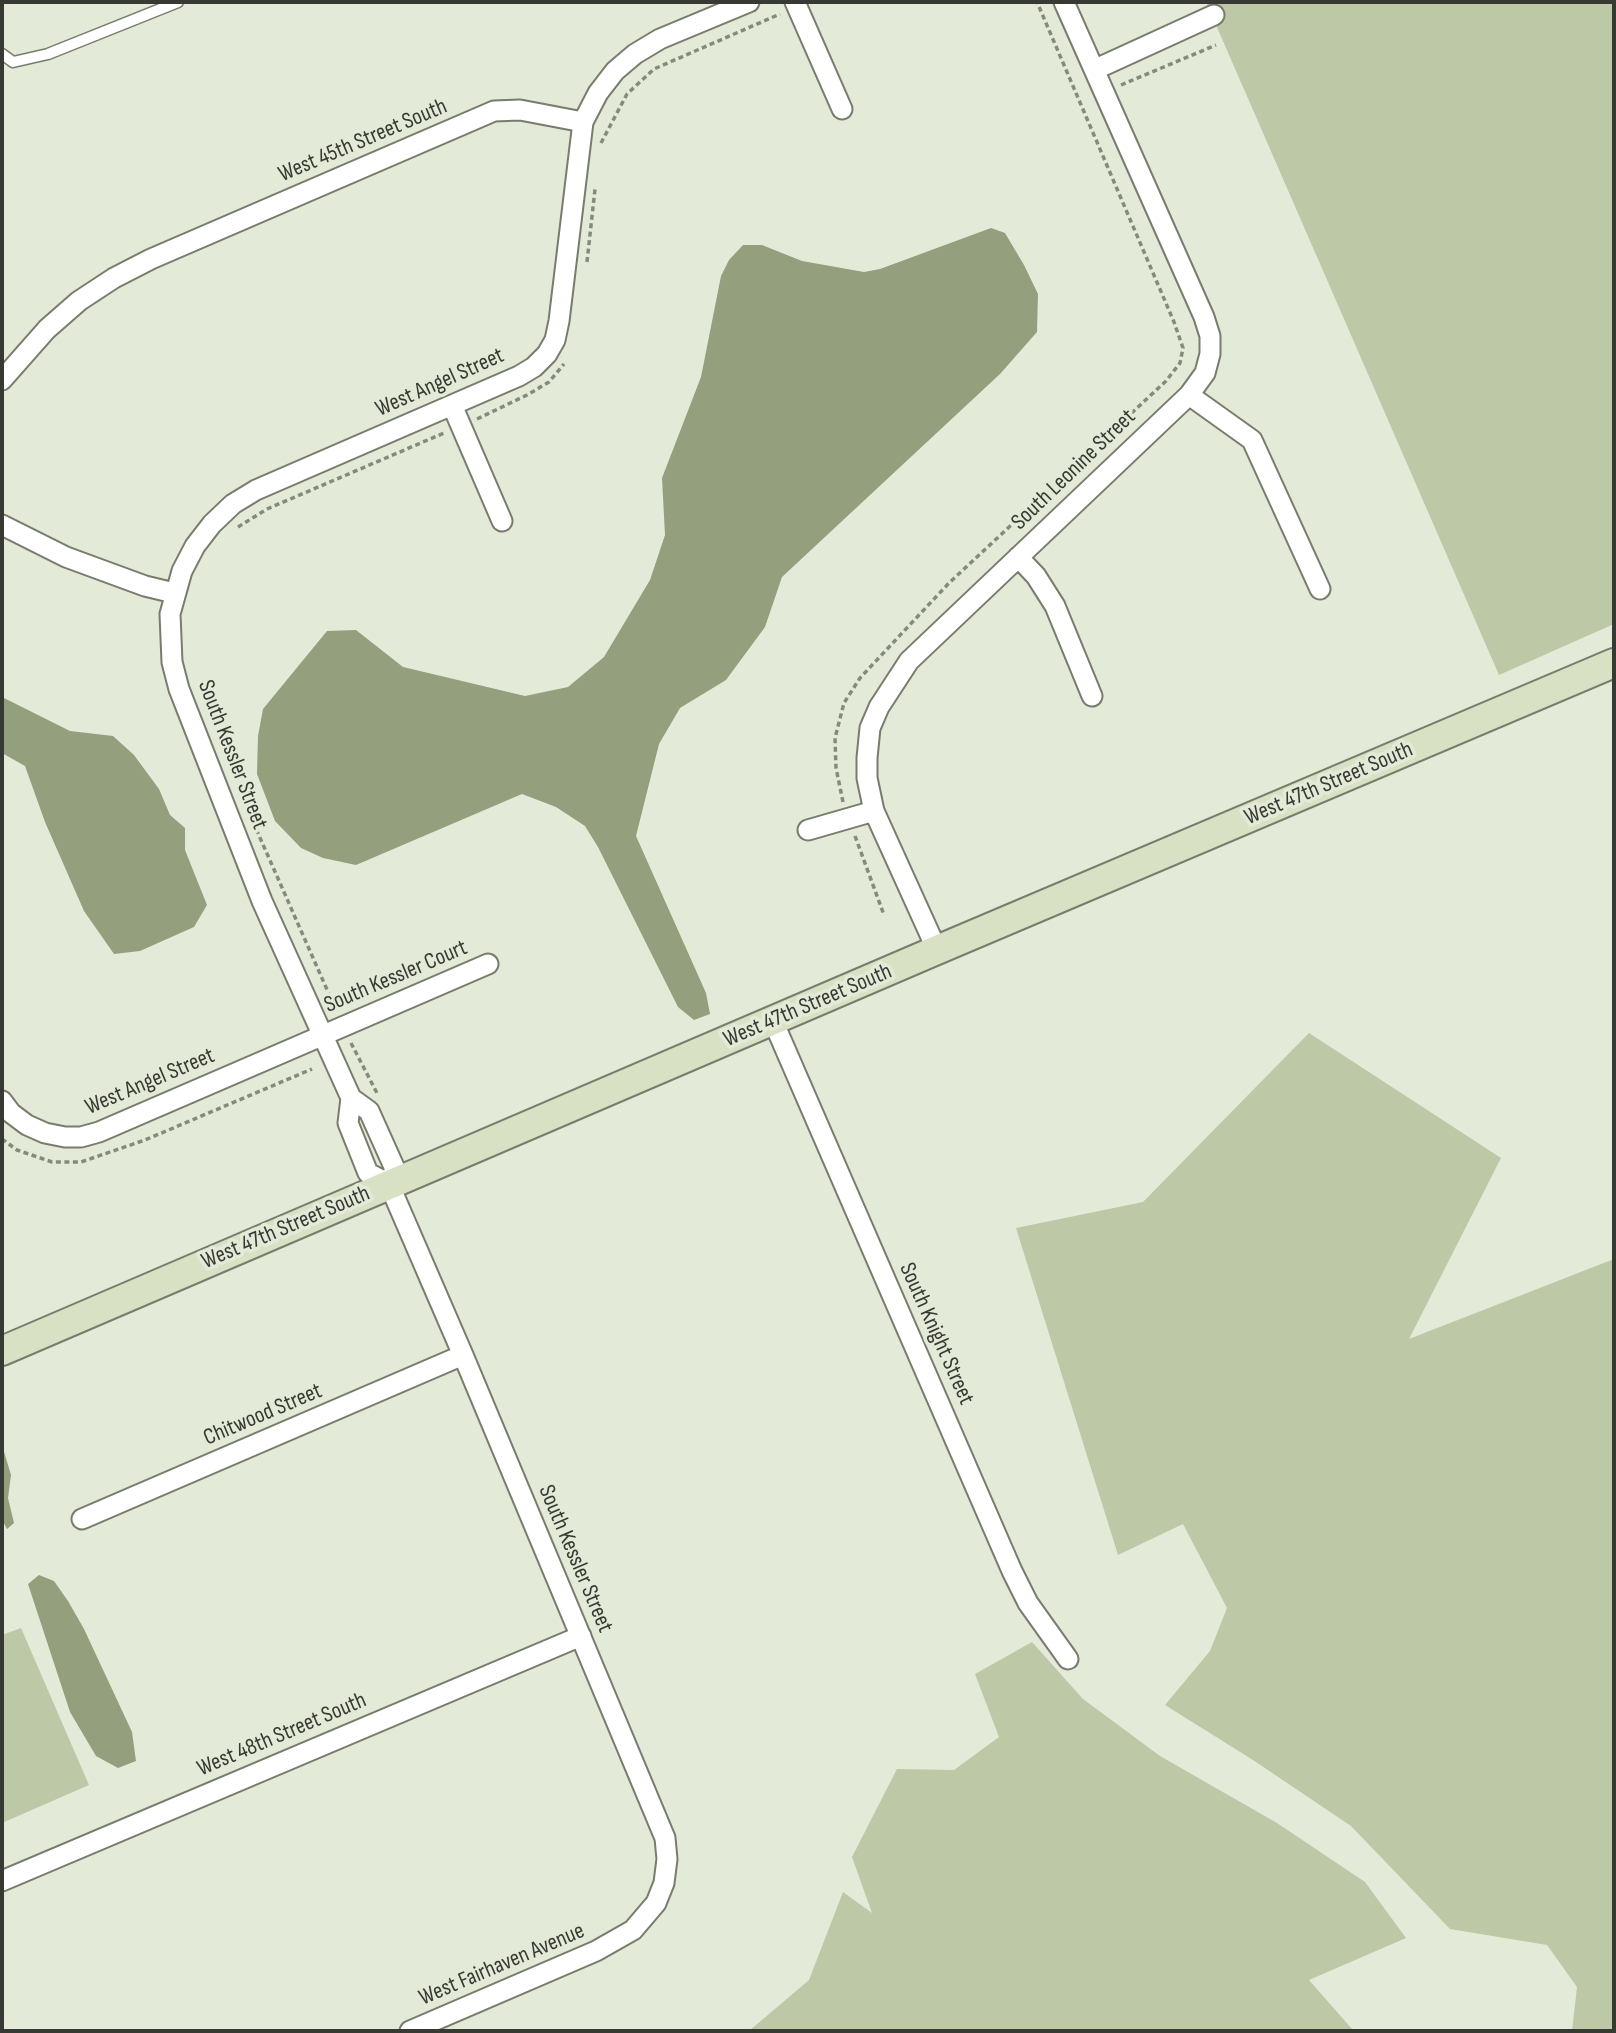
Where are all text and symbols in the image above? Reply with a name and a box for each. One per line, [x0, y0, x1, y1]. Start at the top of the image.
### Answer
street label: West 45th Street South [275, 93, 451, 189]
street label: West Angel Street [371, 342, 509, 424]
street label: South Leonine Street [1006, 404, 1142, 536]
street label: South Kessler Street [191, 677, 273, 833]
street label: West 47th Street South [1241, 736, 1417, 832]
street label: South Kessler Court [320, 934, 472, 1020]
street label: West 47th Street South [720, 958, 896, 1054]
street label: West Angel Street [81, 1042, 219, 1122]
street label: West 47th Street South [198, 1180, 374, 1276]
street label: South Knight Street [892, 1259, 980, 1409]
street label: Chitwood Street [200, 1378, 326, 1452]
street label: South Kessler Street [532, 1481, 618, 1637]
street label: West 48th Street South [193, 1687, 371, 1783]
street label: West Fairhaven Avenue [415, 1918, 589, 2012]

